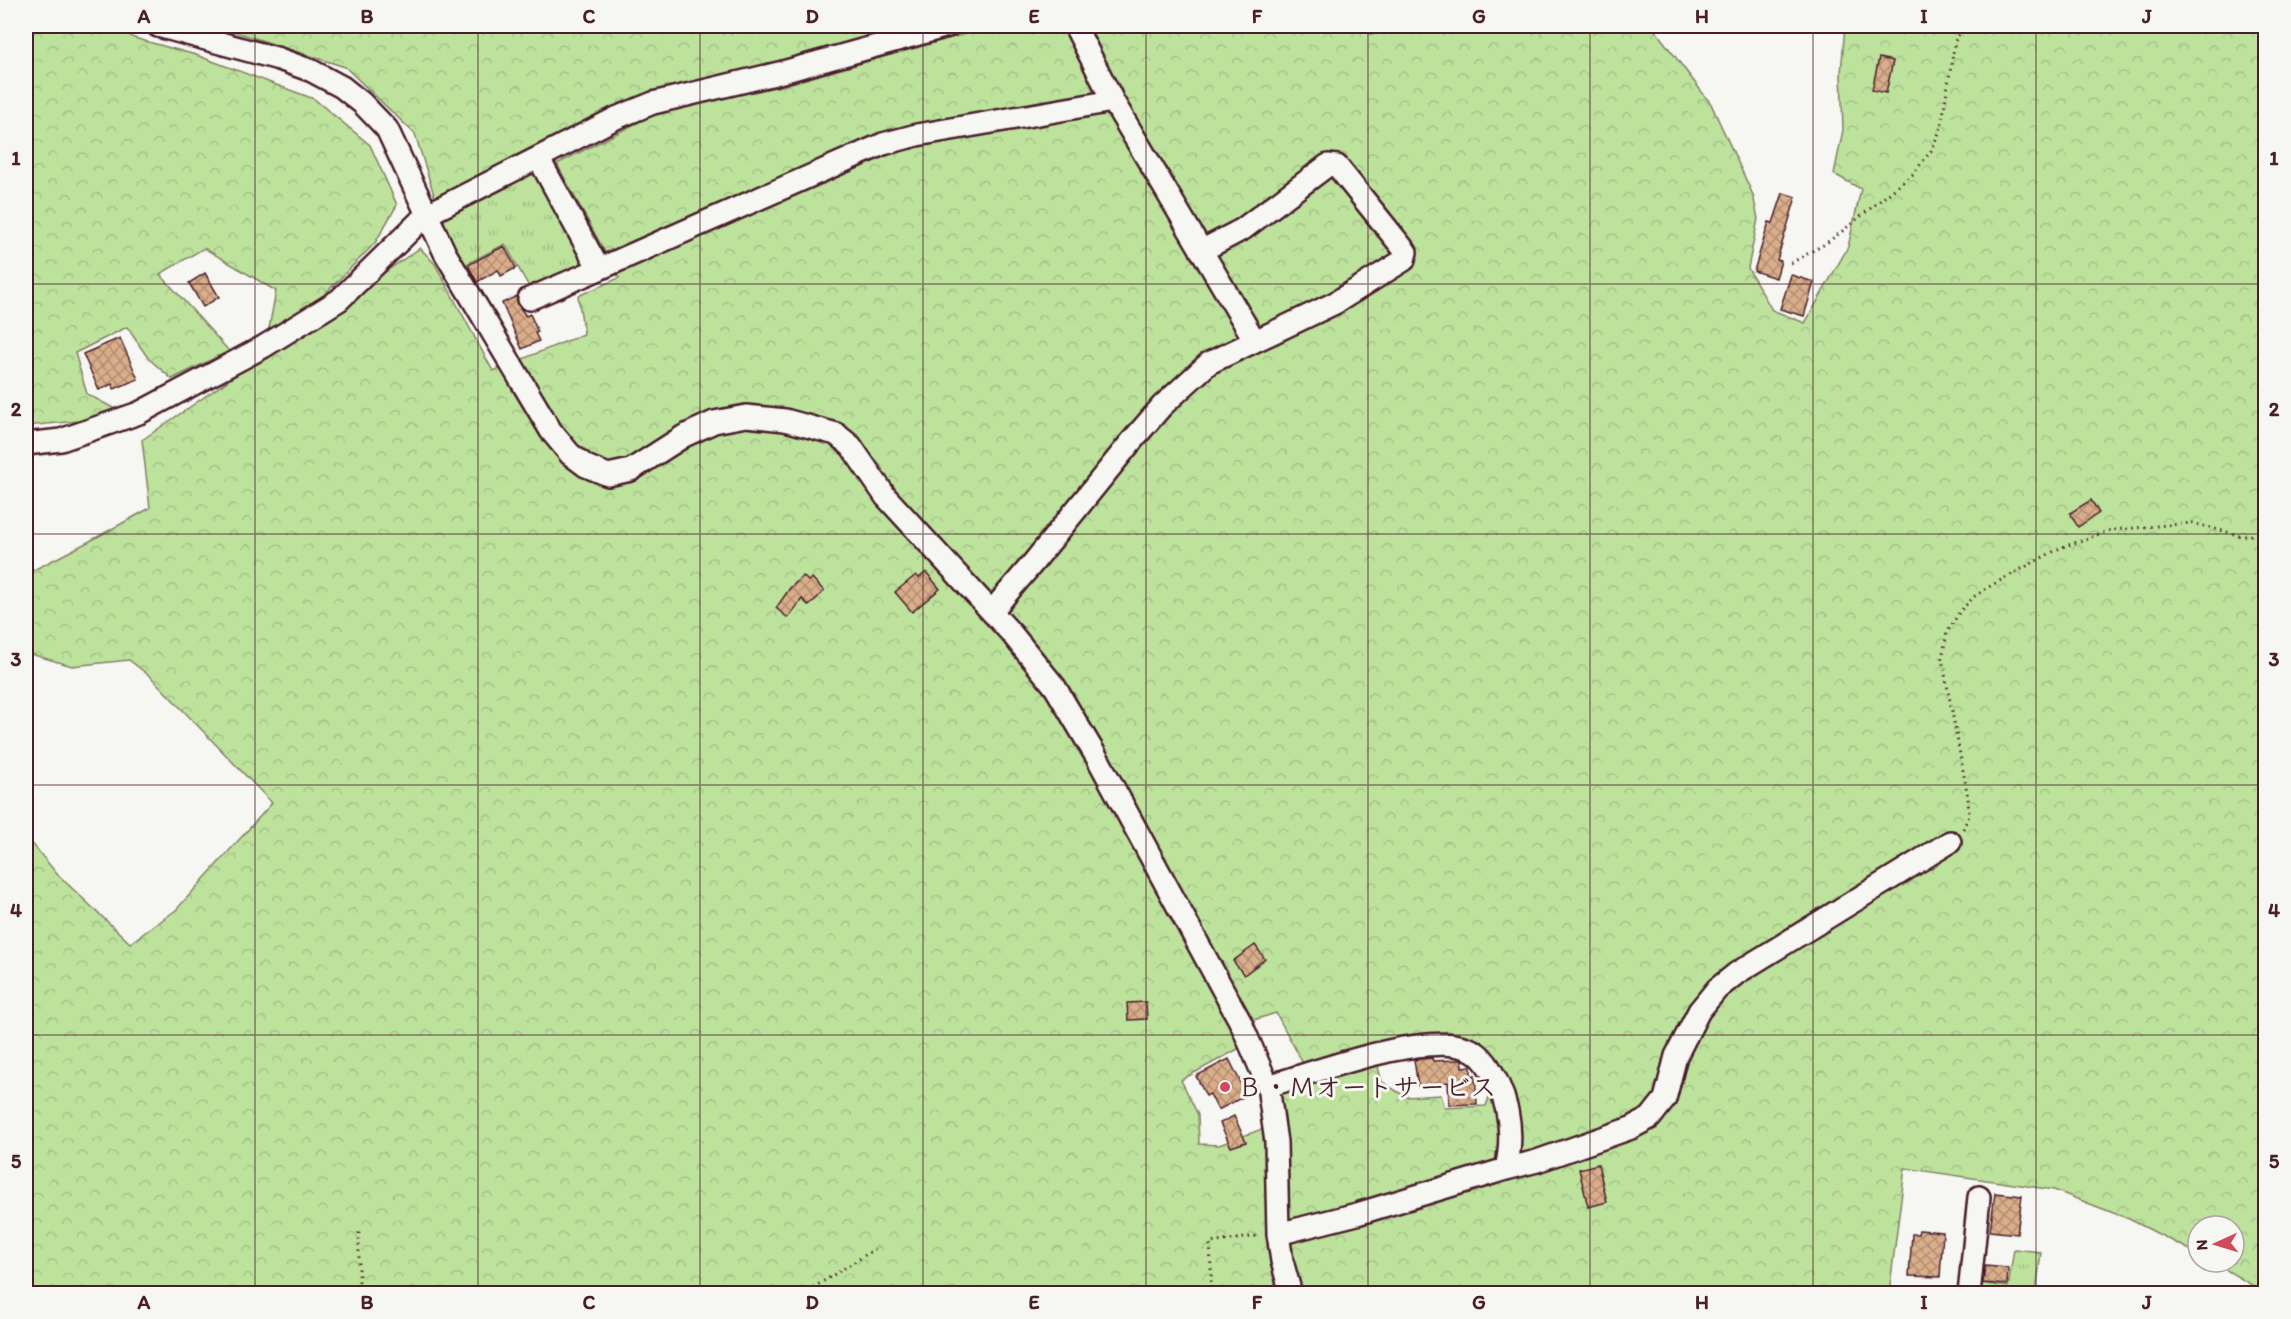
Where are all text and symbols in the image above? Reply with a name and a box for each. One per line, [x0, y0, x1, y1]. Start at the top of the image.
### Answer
text: A [137, 4, 151, 28]
text: B [361, 4, 374, 28]
text: C [583, 4, 596, 28]
text: D [805, 4, 819, 28]
text: E [1028, 4, 1040, 28]
text: F [1252, 4, 1263, 28]
text: G [1472, 4, 1486, 28]
text: H [1695, 4, 1709, 28]
text: I [1920, 4, 1928, 28]
text: J [2141, 4, 2152, 28]
text: 1 [11, 146, 21, 170]
text: 1 [2269, 146, 2279, 170]
text: 2 [11, 397, 22, 421]
text: 2 [2269, 397, 2280, 421]
text: 3 [11, 647, 22, 671]
text: 3 [2269, 647, 2280, 671]
text: 4 [10, 898, 22, 922]
text: 4 [2268, 898, 2280, 922]
place label: Ｂ・Ｍオートサービス [1237, 1071, 1496, 1103]
marker: Ｂ・Ｍオートサービス [1218, 1080, 1232, 1094]
text: 5 [11, 1149, 22, 1173]
text: 5 [2269, 1149, 2280, 1173]
north arrow [2186, 1214, 2246, 1274]
text: N [2192, 1239, 2211, 1251]
text: A [137, 1290, 151, 1314]
text: B [361, 1290, 374, 1314]
text: C [583, 1290, 596, 1314]
text: D [805, 1290, 819, 1314]
text: E [1028, 1290, 1040, 1314]
text: F [1252, 1290, 1263, 1314]
text: G [1472, 1290, 1486, 1314]
text: H [1695, 1290, 1709, 1314]
text: I [1920, 1290, 1928, 1314]
text: J [2141, 1290, 2152, 1314]

